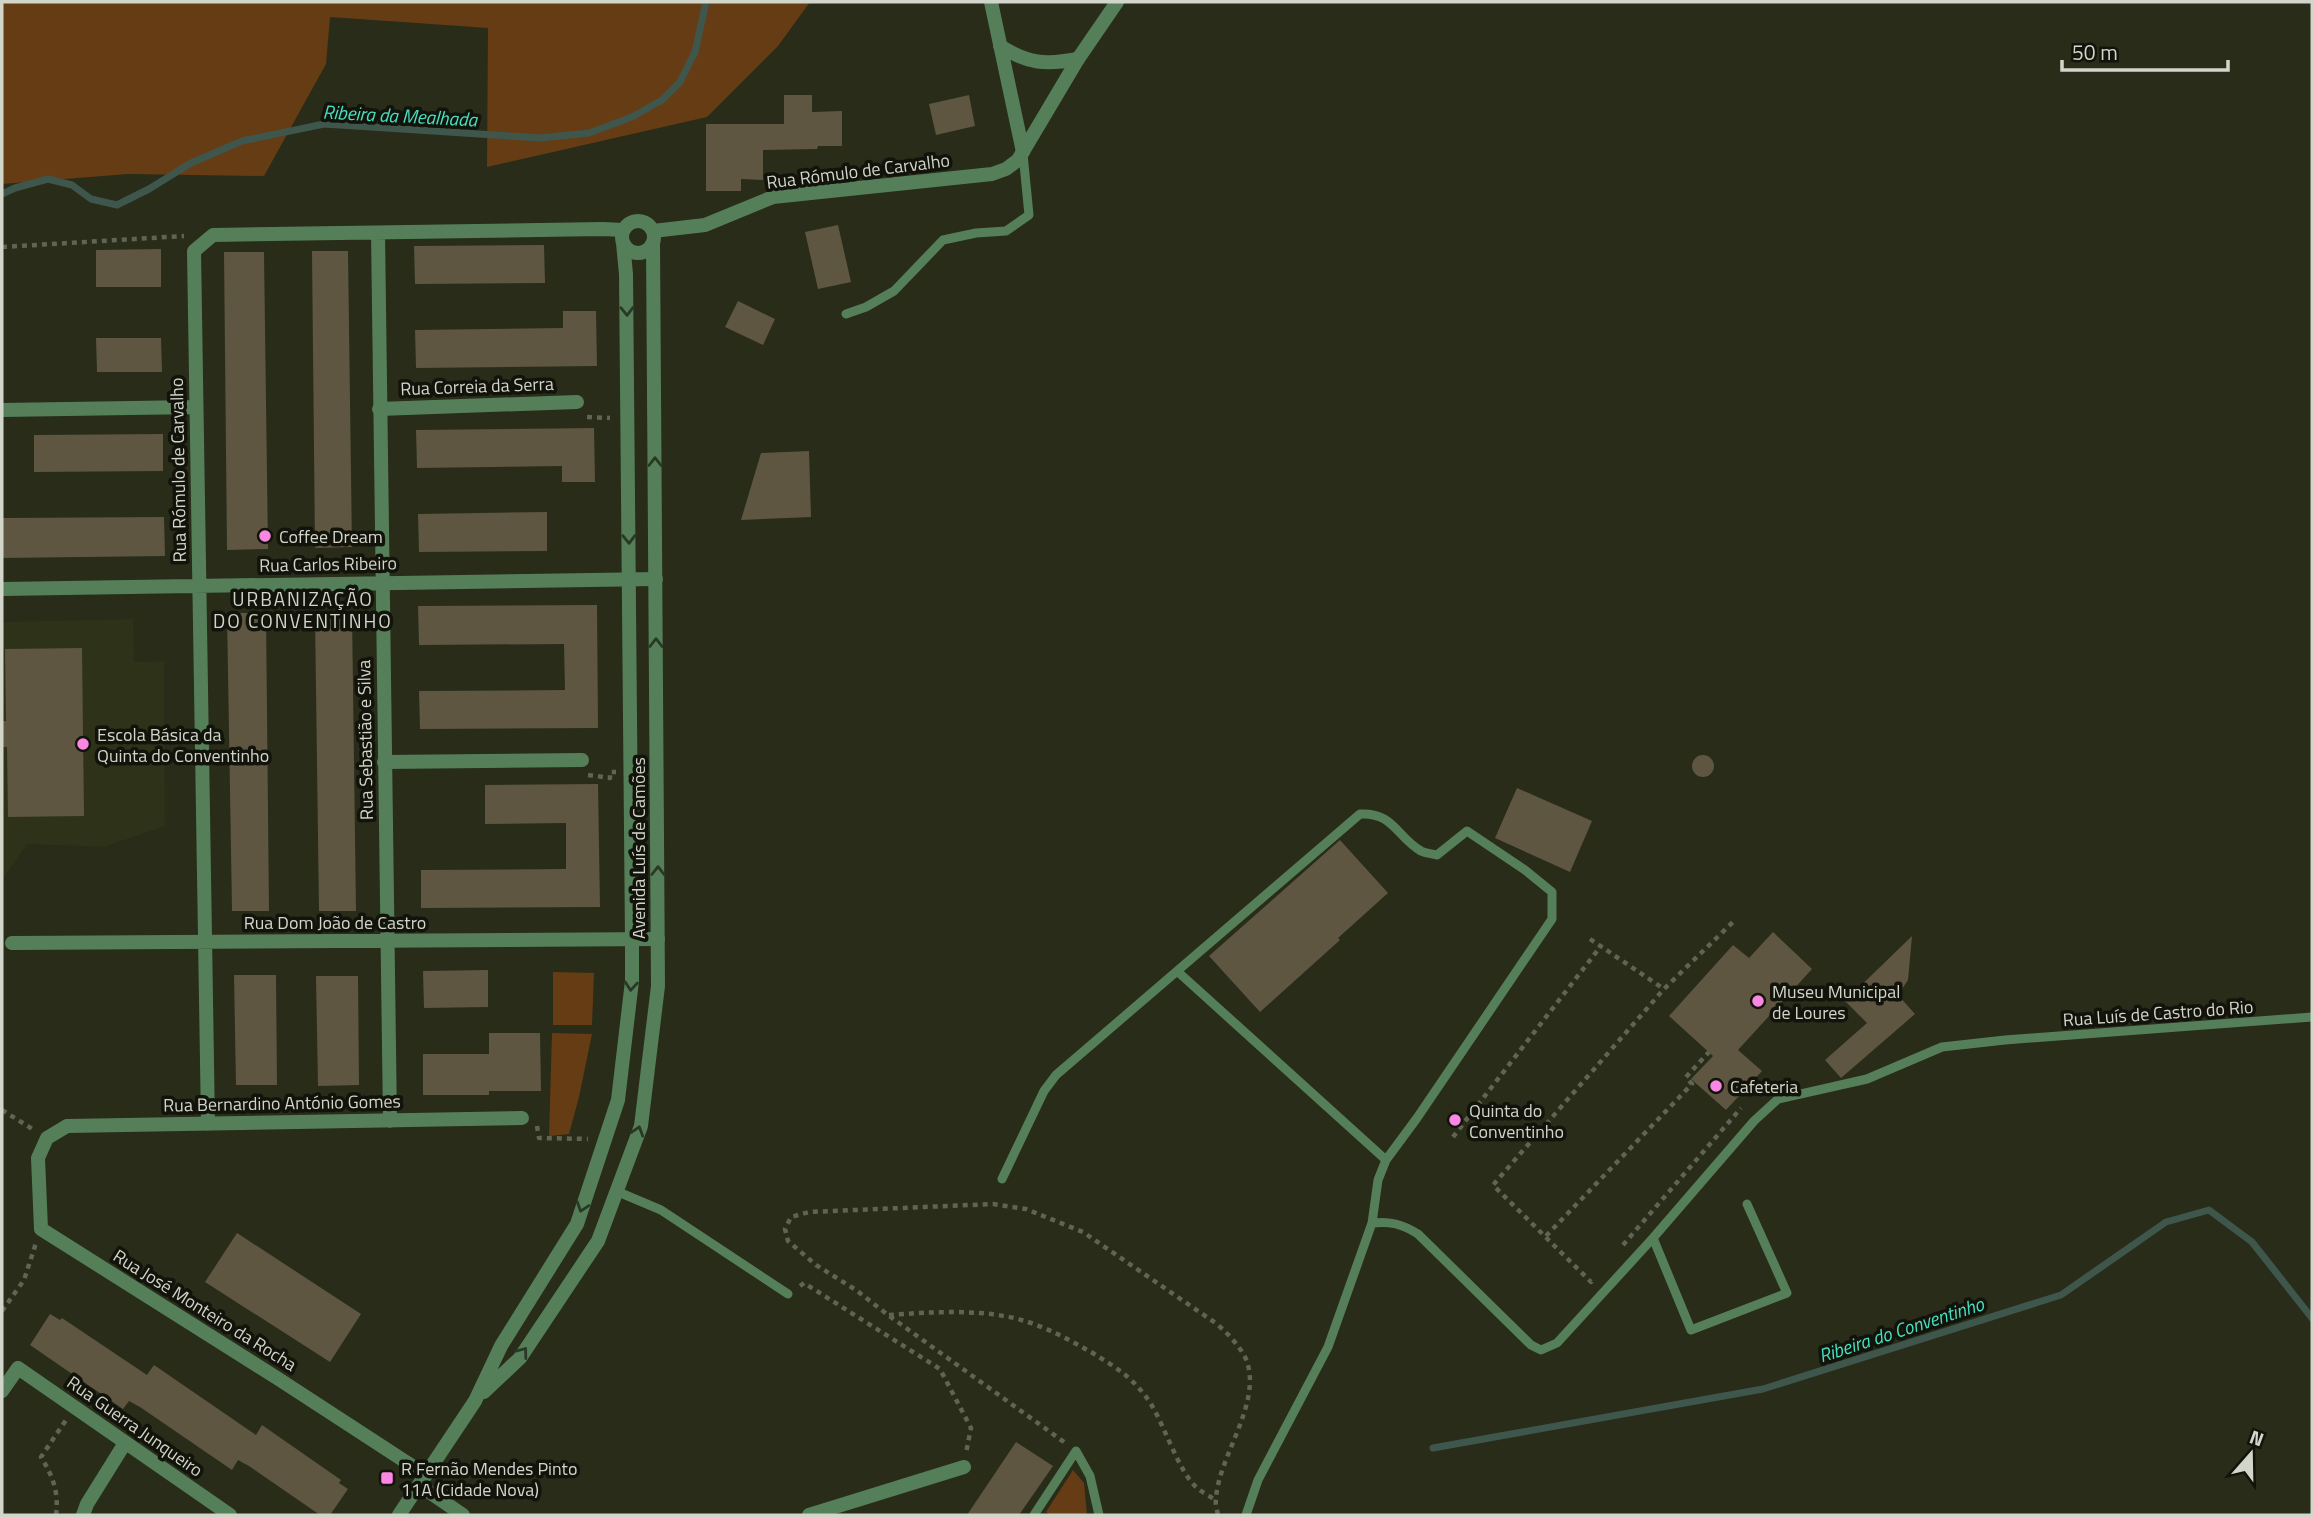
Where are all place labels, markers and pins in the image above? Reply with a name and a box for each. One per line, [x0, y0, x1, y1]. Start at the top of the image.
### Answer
place label: Coffee Dream [279, 523, 383, 550]
marker: Coffee Dream [257, 528, 273, 544]
place label: Escola Básica da Quinta do Conventinho [97, 721, 269, 769]
marker: Escola Básica da Quinta do Conventinho [75, 736, 91, 752]
place label: Museu Municipal de Loures [1772, 978, 1900, 1026]
marker: Museu Municipal de Loures [1750, 993, 1766, 1009]
place label: Cafeteria [1730, 1073, 1798, 1100]
marker: Cafeteria [1708, 1078, 1724, 1094]
place label: Quinta do Conventinho [1469, 1097, 1564, 1145]
marker: Quinta do Conventinho [1447, 1112, 1463, 1128]
place label: R Fernão Mendes Pinto 11A (Cidade Nova) [401, 1455, 577, 1503]
marker: R Fernão Mendes Pinto 11A (Cidade Nova) [379, 1470, 395, 1486]

